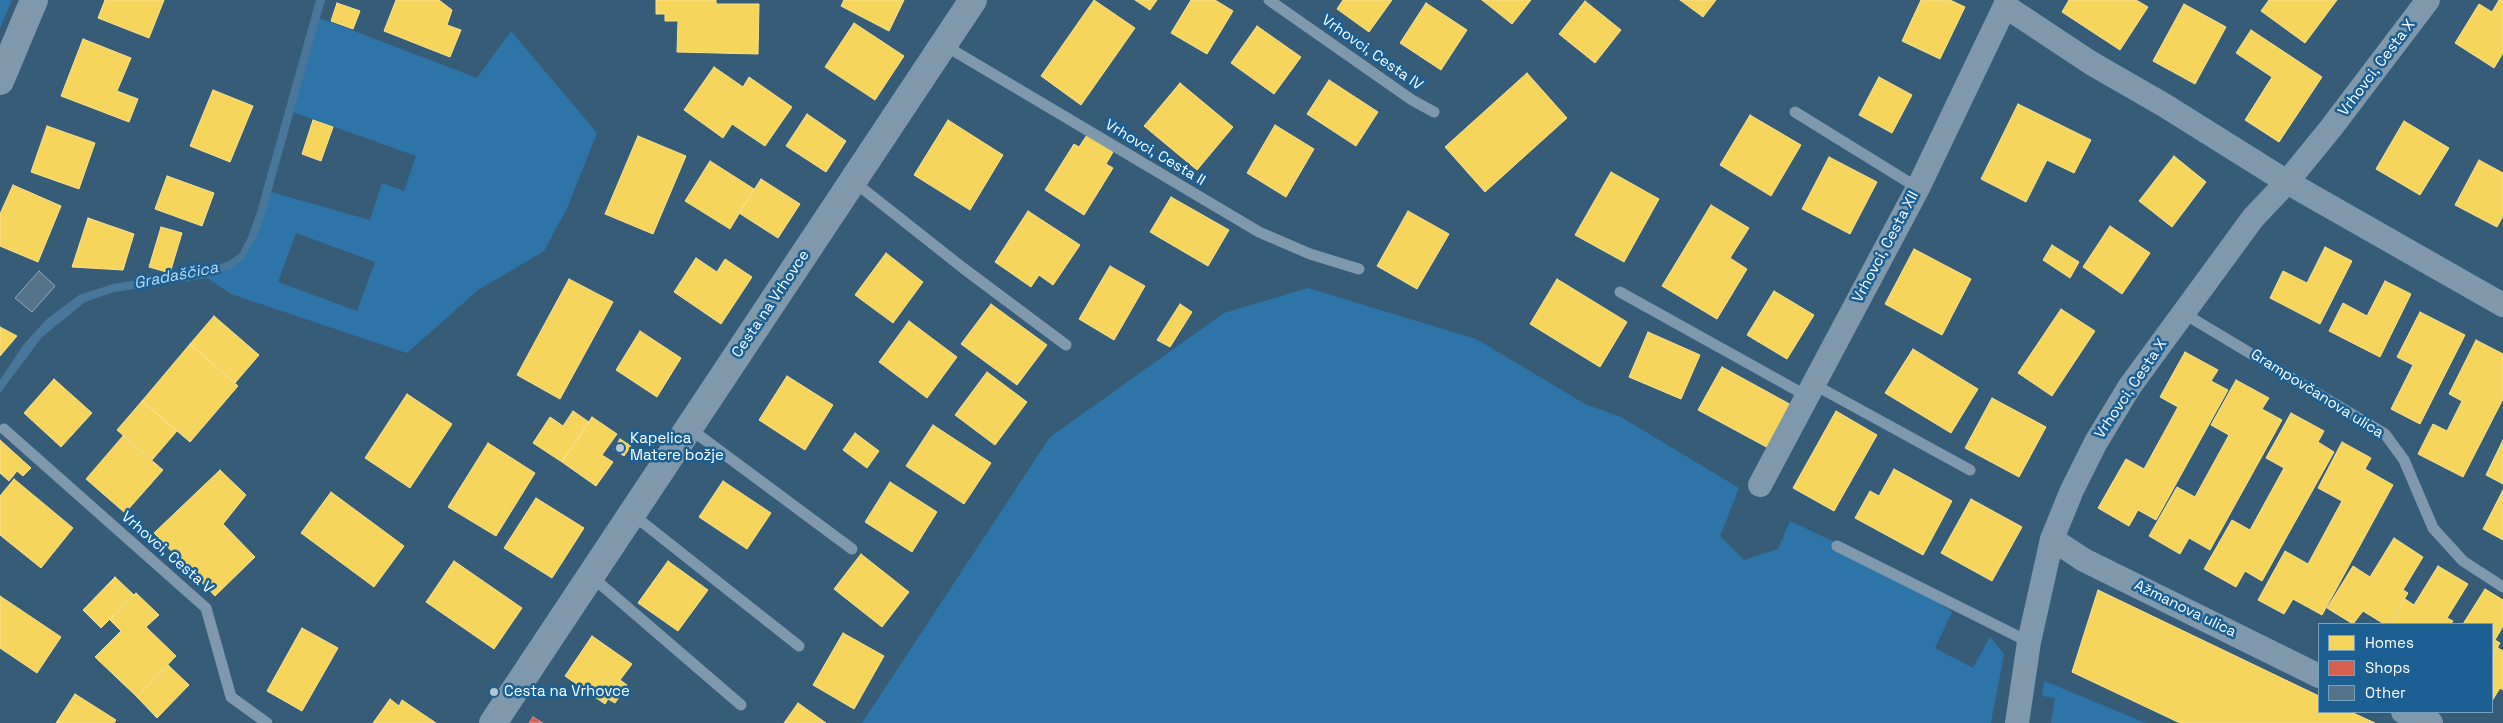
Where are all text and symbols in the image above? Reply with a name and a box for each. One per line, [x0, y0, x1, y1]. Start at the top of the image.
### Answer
street label: Vrhovci, Cesta IV [1318, 11, 1426, 95]
street label: Vrhovci, Cesta X [2335, 16, 2419, 120]
street label: Vrhovci, Cesta II [1102, 116, 1208, 190]
street label: Vrhovci, Cesta XII [1849, 188, 1923, 306]
street label: Cesta na Vrhovce [728, 247, 814, 361]
water label: Gradaščica [132, 258, 220, 294]
street label: Vrhovci, Cesta X [2091, 336, 2171, 442]
street label: Grampovčanova ulica [2247, 346, 2387, 442]
place label: Kapelica Matere božje [630, 430, 724, 465]
marker: Kapelica Matere božje [614, 442, 626, 454]
street label: Vrhovci, Cesta V [117, 508, 217, 598]
street label: Ažmanova ulica [2131, 576, 2239, 642]
legend [2318, 623, 2493, 713]
text: Homes [2365, 633, 2414, 652]
text: Shops [2365, 658, 2410, 677]
place label: Cesta na Vrhovce [504, 683, 630, 701]
text: Other [2365, 683, 2406, 702]
marker: Cesta na Vrhovce [488, 686, 500, 698]

